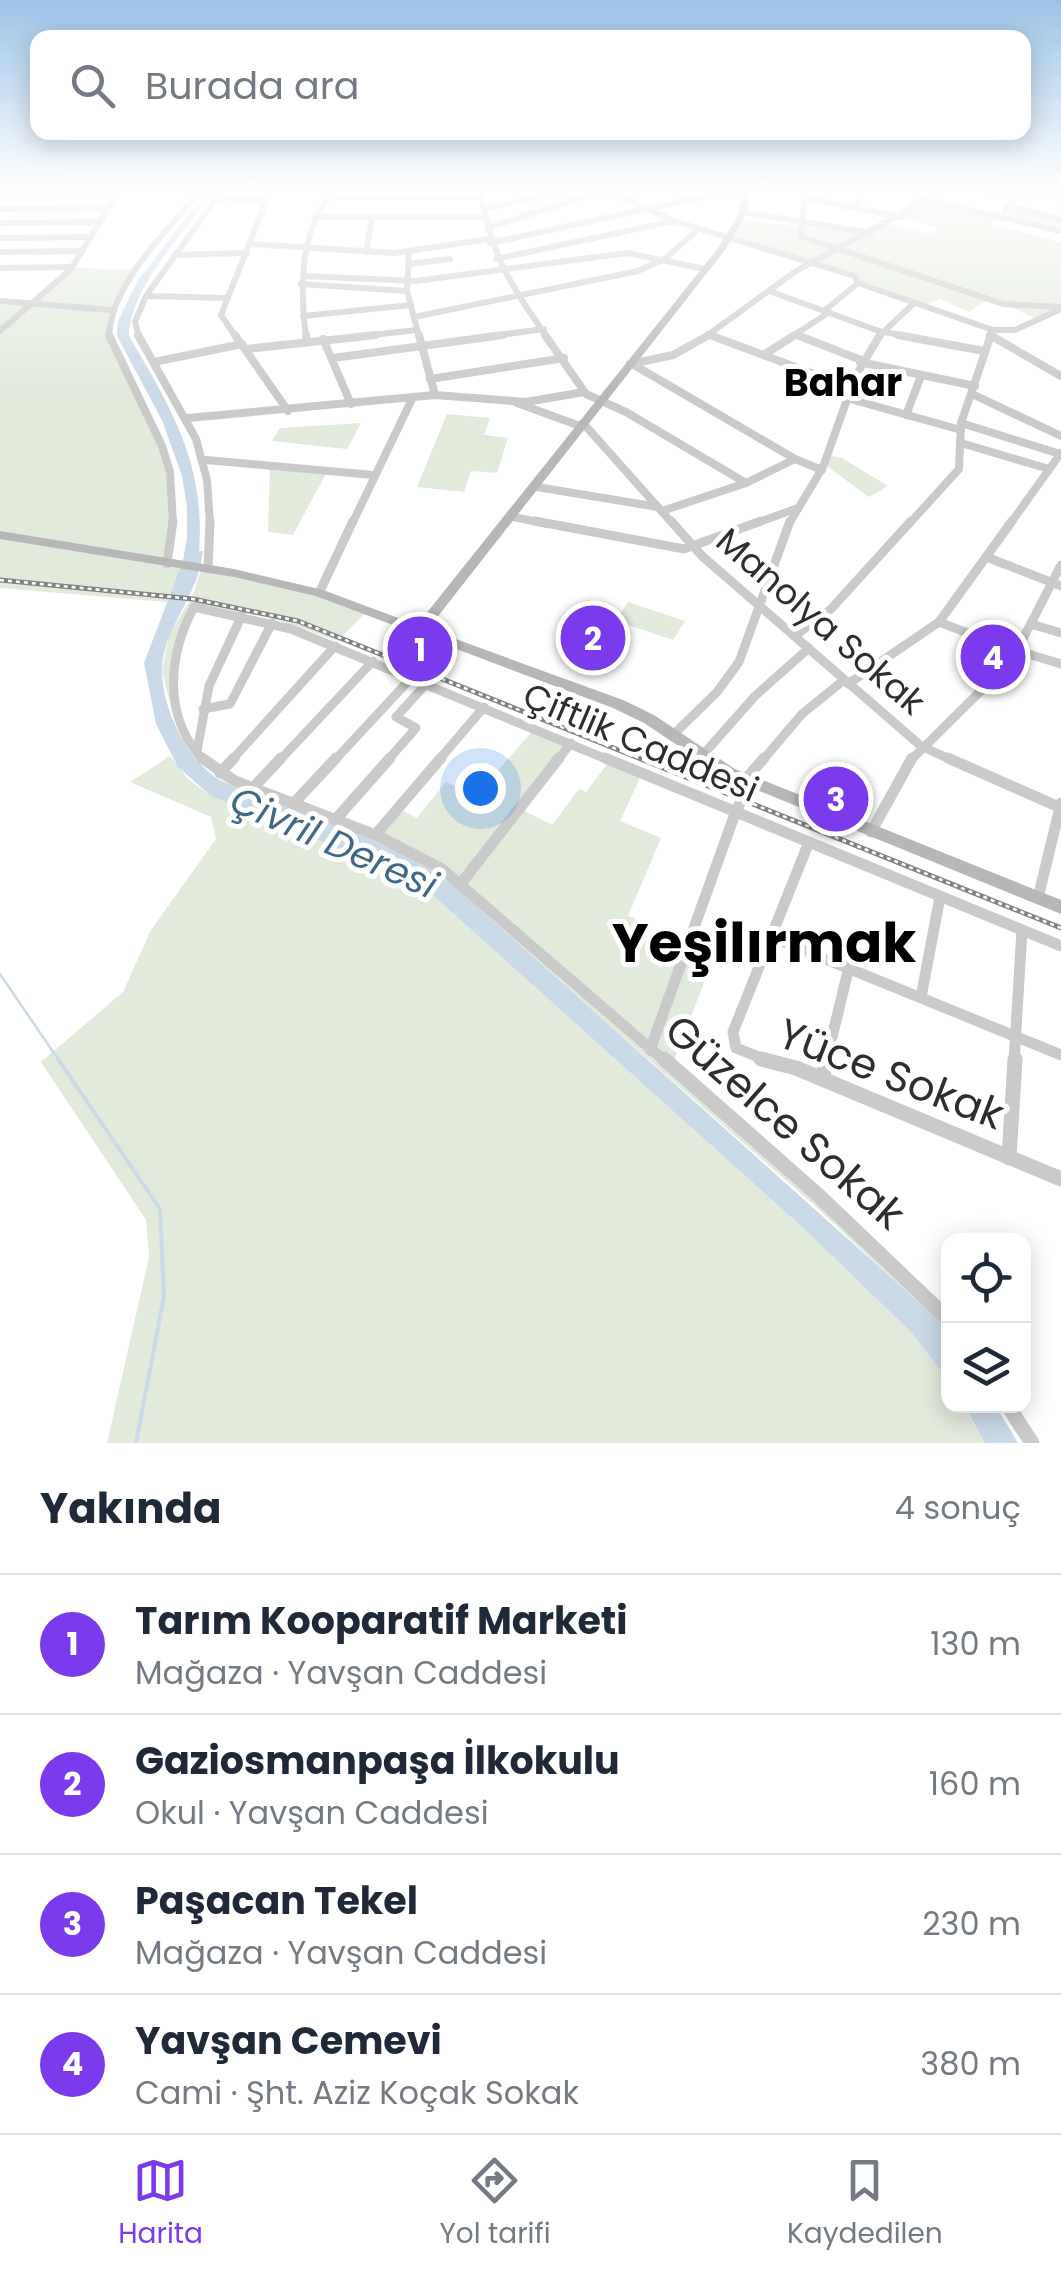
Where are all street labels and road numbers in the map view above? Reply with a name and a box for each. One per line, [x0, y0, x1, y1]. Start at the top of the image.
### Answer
street label: Manolya Sokak [706, 516, 936, 726]
street label: Çiftlik Caddesi [516, 670, 766, 814]
street label: Güzelce Sokak [652, 1001, 918, 1243]
street label: Yüce Sokak [770, 1004, 1013, 1144]

